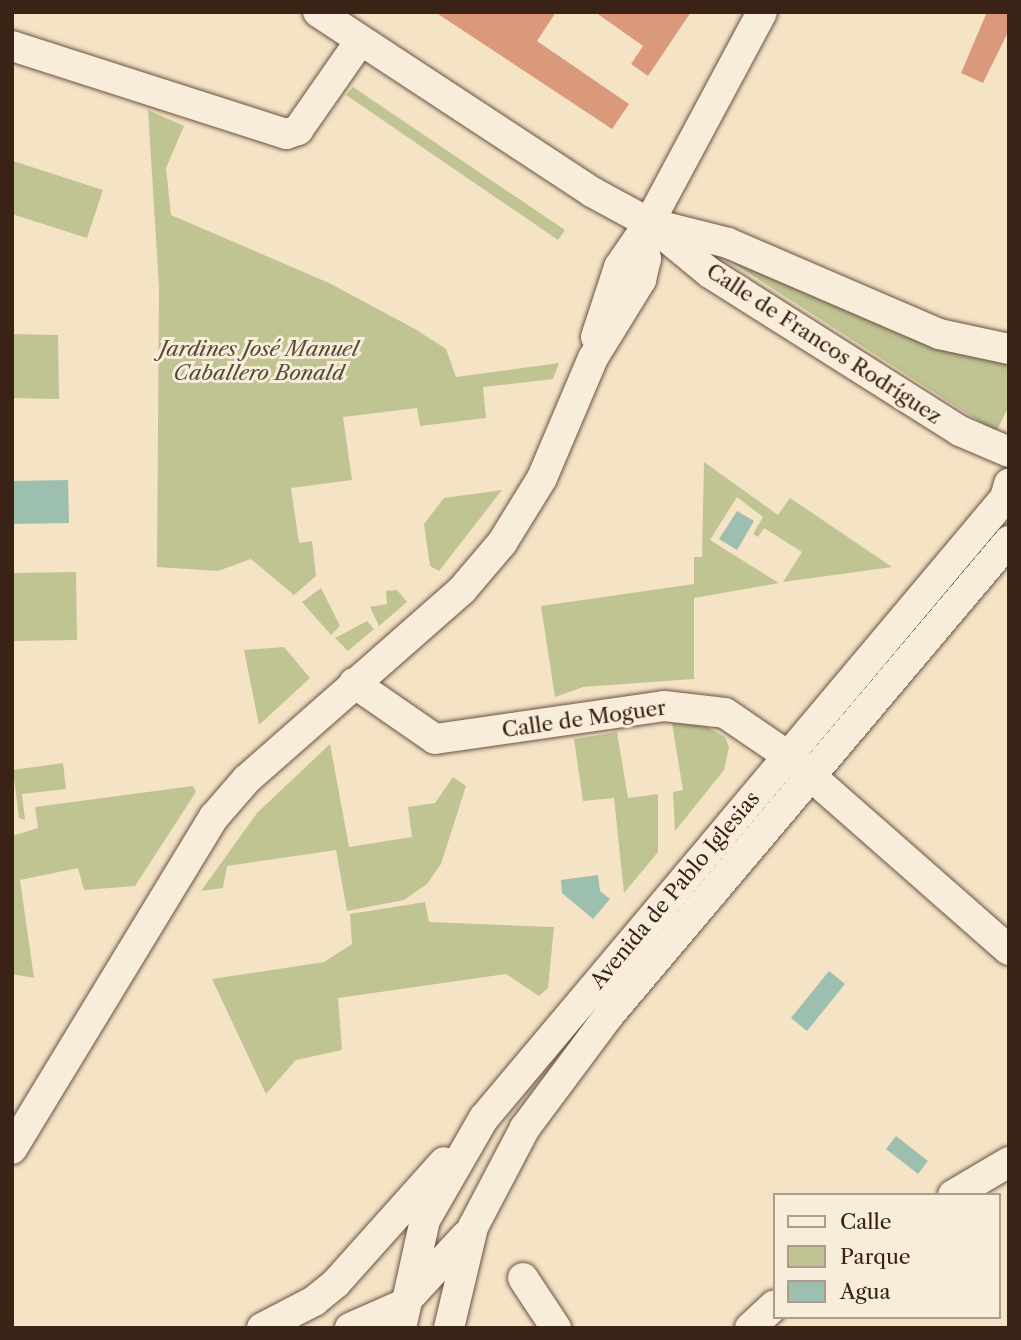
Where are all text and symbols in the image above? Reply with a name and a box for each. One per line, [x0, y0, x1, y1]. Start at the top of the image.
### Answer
street label: Calle de Francos Rodríguez [702, 259, 946, 429]
park label: Jardines José Manuel Caballero Bonald [159, 336, 359, 386]
street label: Calle de Moguer [500, 695, 668, 743]
street label: Avenida de Pablo Iglesias [585, 786, 765, 994]
legend [772, 1193, 1000, 1319]
text: Calle [840, 1209, 892, 1234]
text: Parque [840, 1244, 911, 1269]
text: Agua [840, 1279, 891, 1304]

